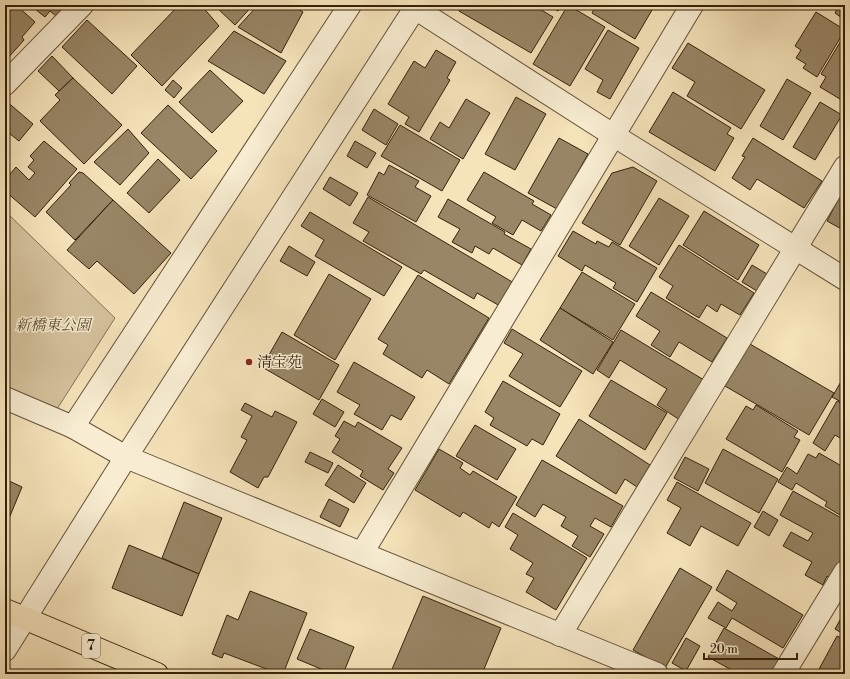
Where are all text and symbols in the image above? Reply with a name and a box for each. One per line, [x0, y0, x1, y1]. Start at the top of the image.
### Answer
park label: 新橋東公園 [15, 316, 93, 335]
place label: 清宝苑 [257, 353, 302, 372]
marker: 清宝苑 [244, 357, 254, 367]
road number: 7 [82, 634, 100, 658]
scale bar [704, 635, 797, 661]
text: 20 m [710, 642, 738, 657]

